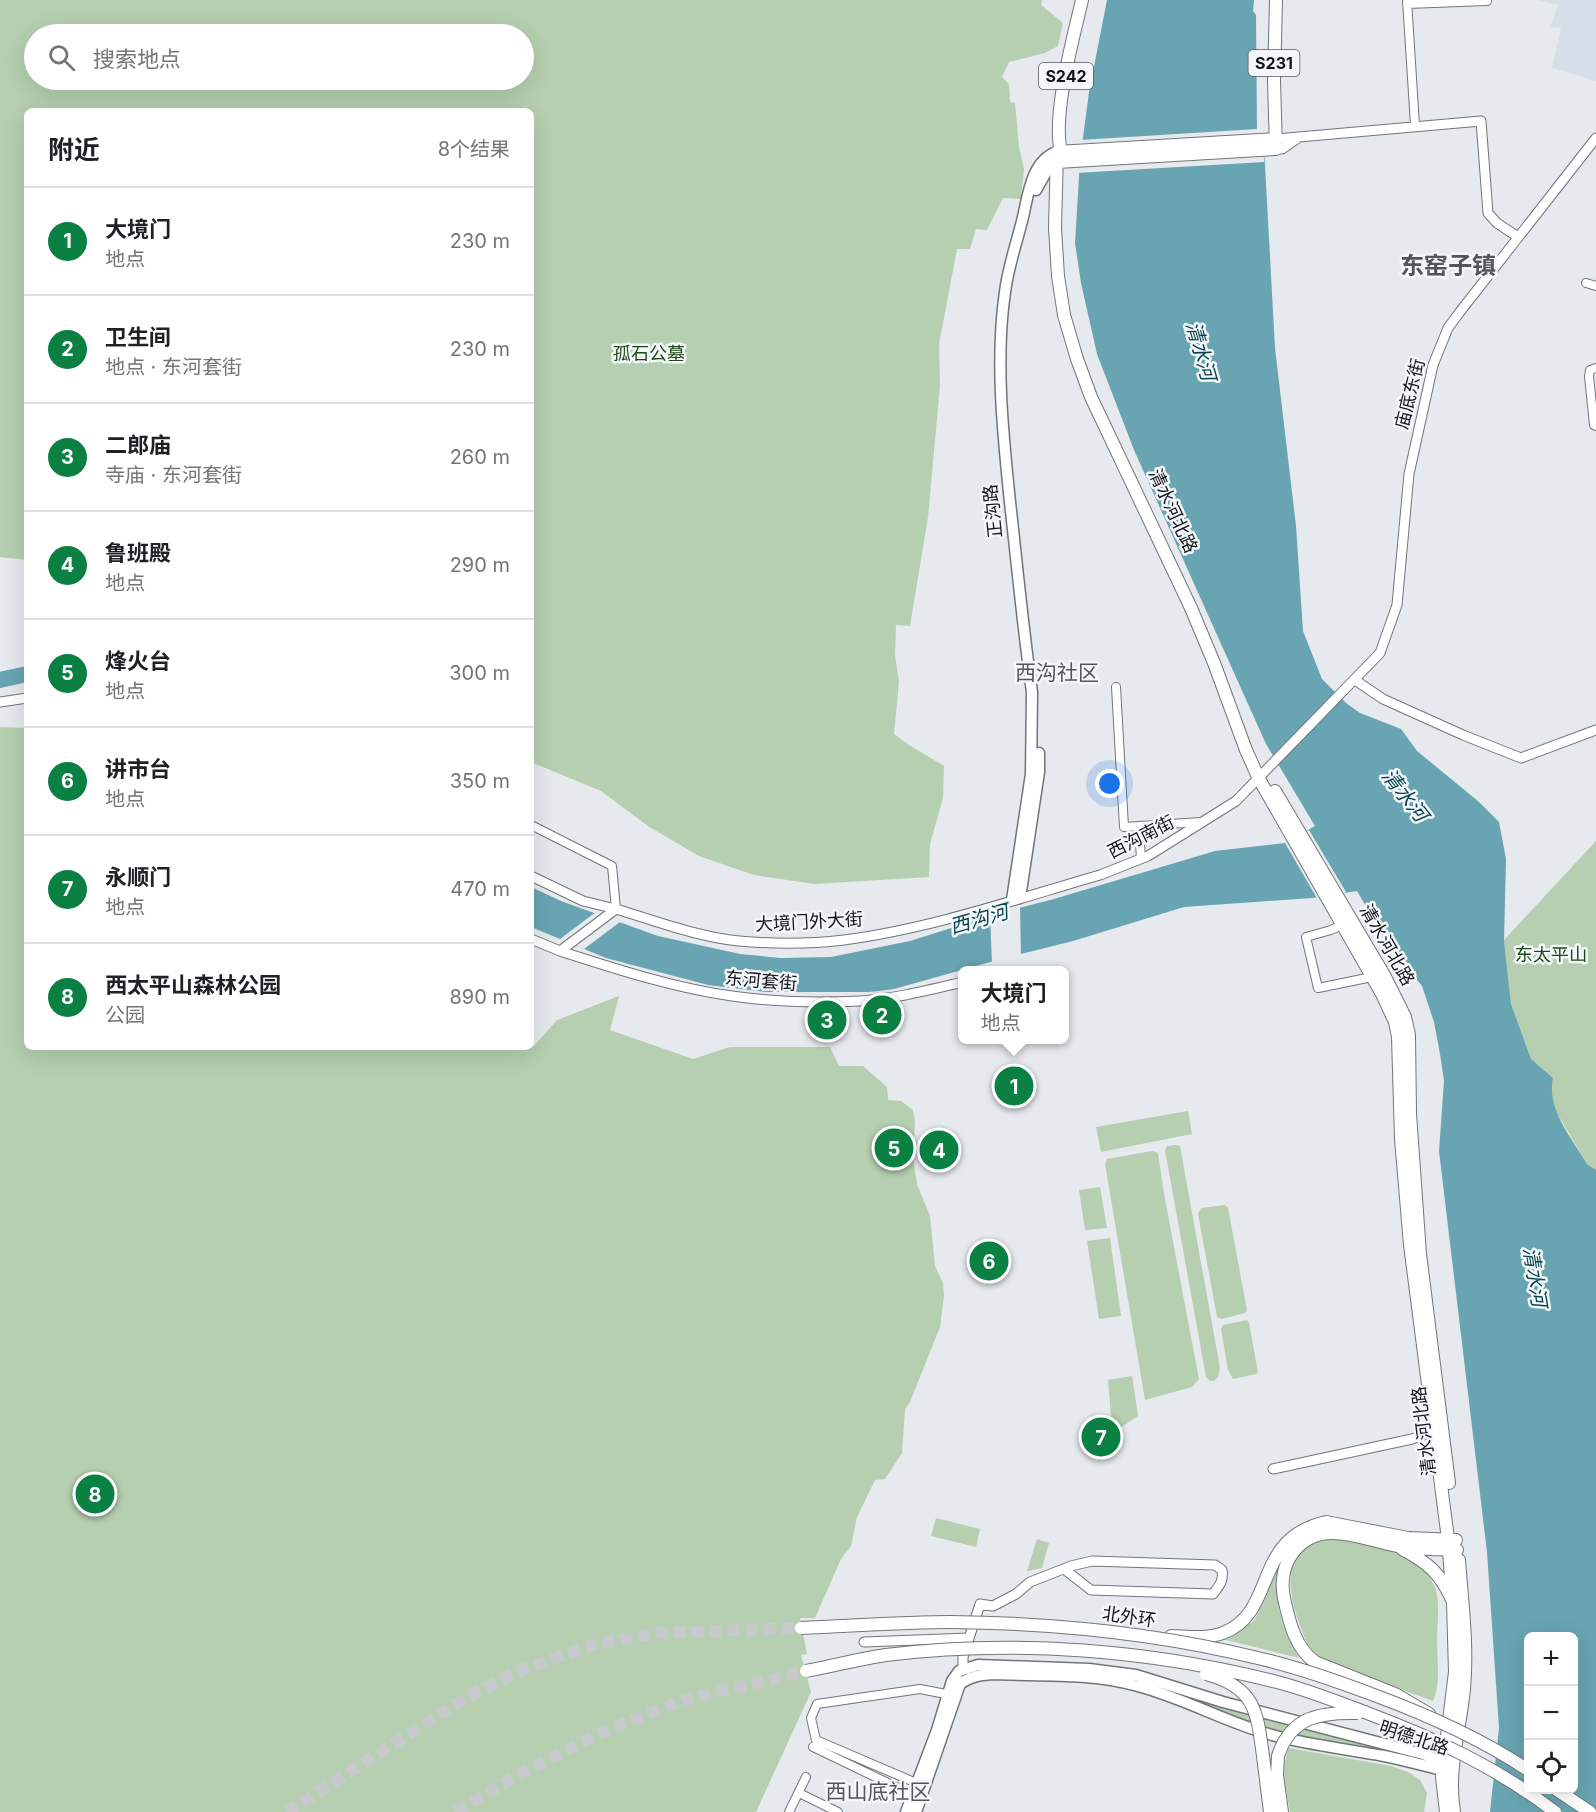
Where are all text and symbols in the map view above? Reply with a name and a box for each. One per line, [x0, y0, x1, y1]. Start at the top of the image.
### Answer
search box [24, 24, 534, 90]
icon: search [45, 41, 78, 74]
text: 搜索地点 [93, 46, 181, 72]
road number: S231 [1248, 50, 1300, 76]
road number: S242 [1039, 63, 1093, 89]
text: 附近 [48, 134, 100, 165]
text: 8个结果 [438, 137, 510, 161]
text: 大境门 [105, 216, 171, 242]
text: 1 [63, 229, 72, 253]
text: 230 m [450, 229, 510, 253]
text: 地点 [105, 247, 145, 271]
district label: 东窑子镇 [1400, 251, 1496, 280]
water label: 清水河 [1181, 319, 1222, 387]
text: 卫生间 [105, 324, 171, 350]
text: 2 [61, 337, 74, 361]
text: 230 m [450, 337, 510, 361]
park label: 孤石公墓 [613, 343, 685, 364]
text: 地点 · 东河套街 [105, 355, 242, 379]
street label: 庙底东街 [1391, 356, 1428, 431]
text: 二郎庙 [105, 432, 171, 458]
text: 3 [61, 445, 74, 469]
text: 260 m [450, 445, 510, 469]
text: 寺庙 · 东河套街 [105, 463, 242, 487]
street label: 清水河北路 [1145, 466, 1202, 556]
street label: 正沟路 [979, 483, 1006, 539]
text: 鲁班殿 [105, 540, 171, 566]
text: 4 [61, 553, 74, 577]
text: 290 m [450, 553, 510, 577]
text: 地点 [105, 571, 145, 595]
text: 烽火台 [105, 648, 171, 674]
district label: 西沟社区 [1015, 660, 1099, 685]
text: 5 [61, 661, 74, 685]
text: 300 m [449, 661, 510, 685]
text: 地点 [105, 679, 145, 703]
text: 讲市台 [105, 756, 171, 782]
water label: 清水河 [1377, 764, 1435, 829]
text: 6 [61, 769, 74, 793]
text: 350 m [450, 769, 510, 793]
your location [1095, 769, 1124, 798]
text: 地点 [105, 787, 145, 811]
street label: 西沟南街 [1104, 811, 1178, 862]
text: 永顺门 [105, 864, 171, 890]
text: 7 [62, 877, 73, 901]
text: 470 m [450, 877, 510, 901]
text: 地点 [105, 895, 145, 919]
water label: 西沟河 [947, 898, 1015, 939]
street label: 清水河北路 [1356, 901, 1419, 989]
street label: 大境门外大街 [754, 908, 863, 935]
park label: 东太平山 [1515, 944, 1587, 965]
popup [958, 966, 1069, 1044]
street label: 东河套街 [724, 967, 798, 994]
text: 西太平山森林公园 [105, 972, 281, 998]
text: 大境门 [980, 980, 1047, 1006]
text: 8 [61, 985, 74, 1009]
text: 890 m [449, 985, 510, 1009]
pin: 2 [862, 992, 902, 1038]
pin: 3 [808, 998, 846, 1042]
text: 公园 [105, 1003, 145, 1027]
text: 地点 [980, 1011, 1020, 1035]
pin: 1 [994, 1064, 1034, 1108]
pin: 5 [874, 1126, 914, 1170]
pin: 4 [920, 1128, 958, 1172]
pin: 6 [970, 1238, 1008, 1284]
water label: 清水河 [1518, 1245, 1552, 1312]
street label: 清水河北路 [1408, 1385, 1439, 1477]
pin: 7 [1082, 1414, 1120, 1460]
pin: 8 [76, 1472, 115, 1516]
street label: 北外环 [1101, 1602, 1157, 1631]
map controls [1524, 1632, 1578, 1794]
button: + [1524, 1632, 1578, 1686]
button: − [1524, 1686, 1578, 1740]
street label: 明德北路 [1377, 1716, 1452, 1759]
button: locate [1524, 1740, 1578, 1794]
district label: 西山底社区 [826, 1779, 931, 1804]

